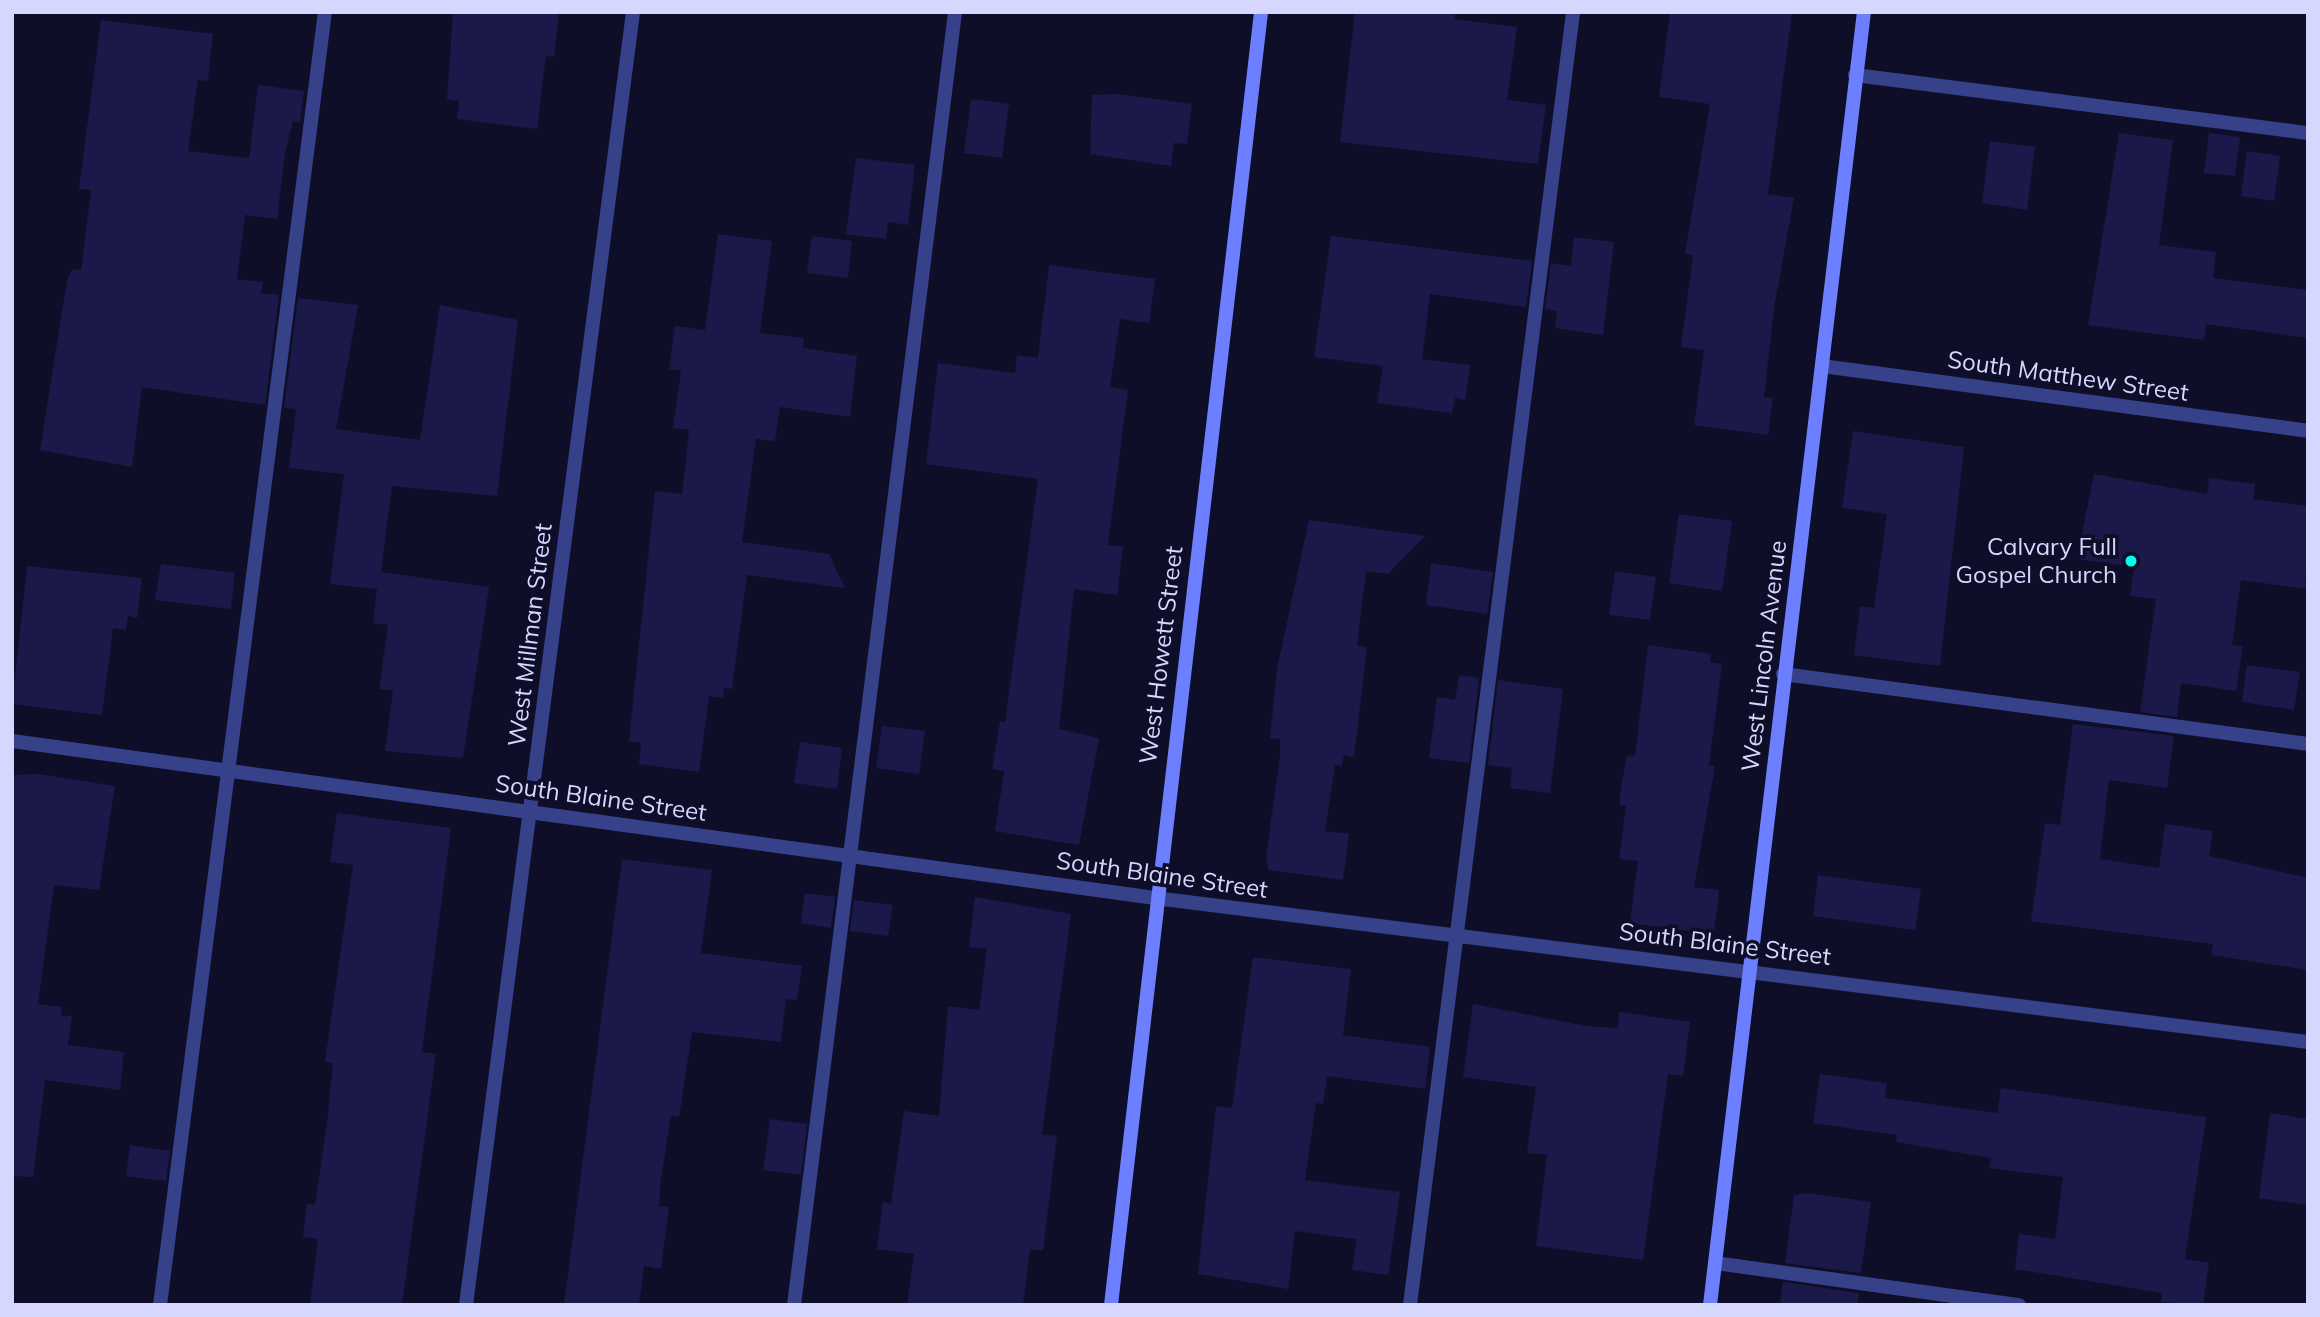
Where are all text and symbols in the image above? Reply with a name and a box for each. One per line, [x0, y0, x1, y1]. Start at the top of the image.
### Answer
street label: South Matthew Street [1946, 345, 2190, 407]
street label: West Millman Street [502, 522, 558, 748]
place label: Calvary Full Gospel Church [1956, 533, 2117, 589]
street label: West Lincoln Avenue [1736, 539, 1792, 773]
street label: West Howett Street [1133, 544, 1189, 766]
marker: Calvary Full Gospel Church [2123, 553, 2139, 569]
street label: South Blaine Street [493, 769, 709, 827]
street label: South Blaine Street [1054, 846, 1270, 904]
street label: South Blaine Street [1617, 917, 1833, 971]

